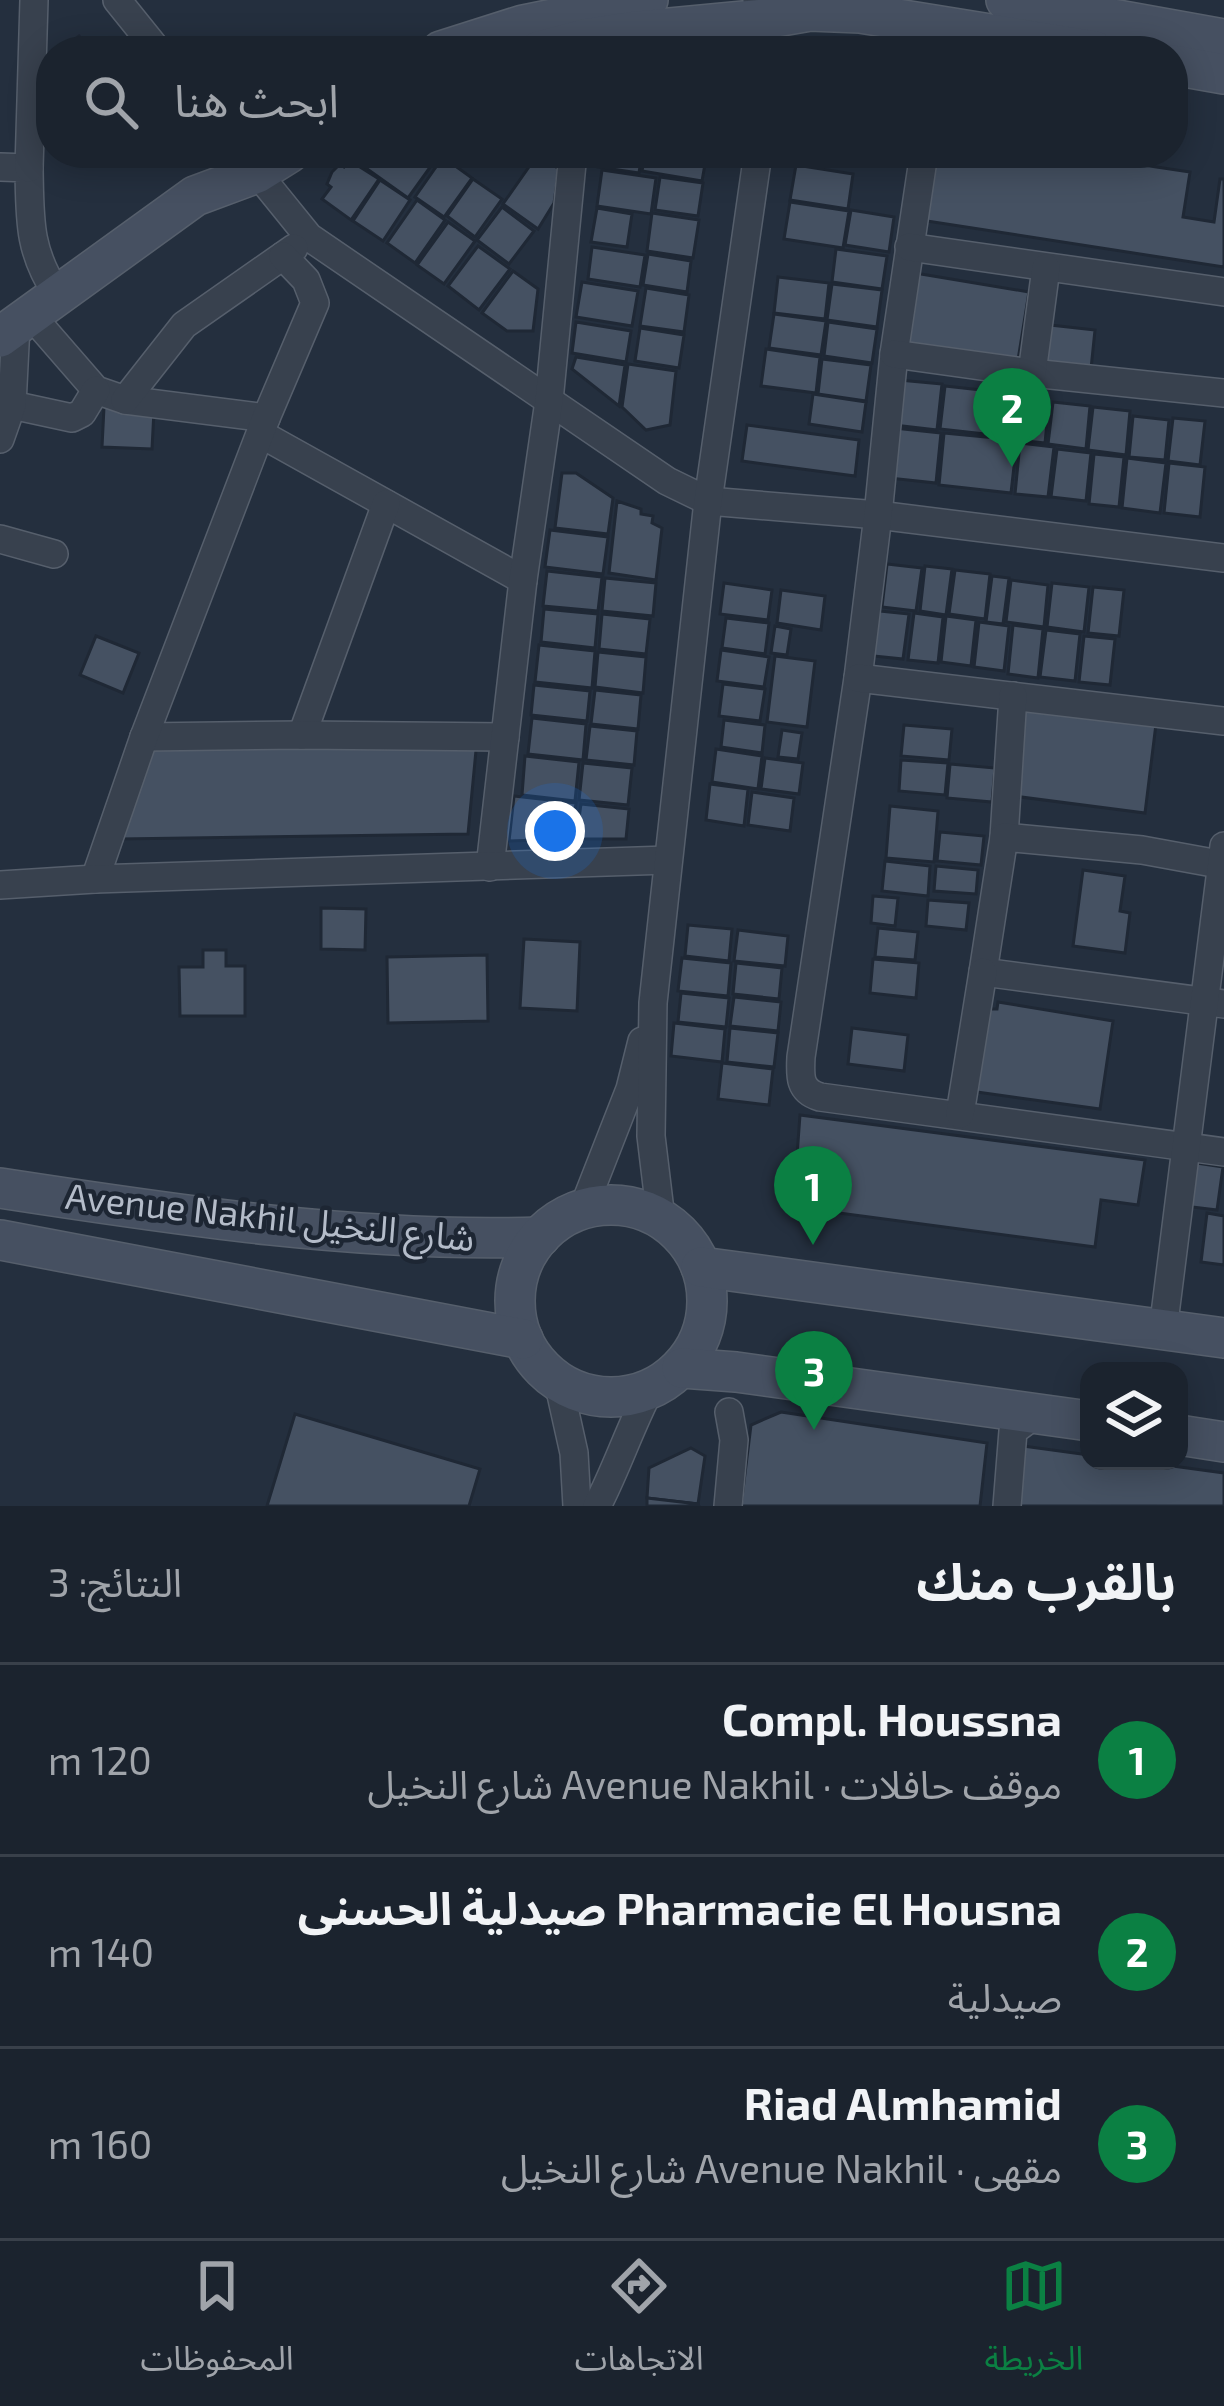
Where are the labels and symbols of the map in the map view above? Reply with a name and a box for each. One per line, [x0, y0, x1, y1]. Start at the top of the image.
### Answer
pin: 2 [973, 368, 1051, 467]
your location [525, 801, 585, 861]
pin: 1 [774, 1146, 852, 1245]
street label: Avenue Nakhil شارع النخيل [63, 1173, 477, 1265]
pin: 3 [775, 1331, 853, 1430]

